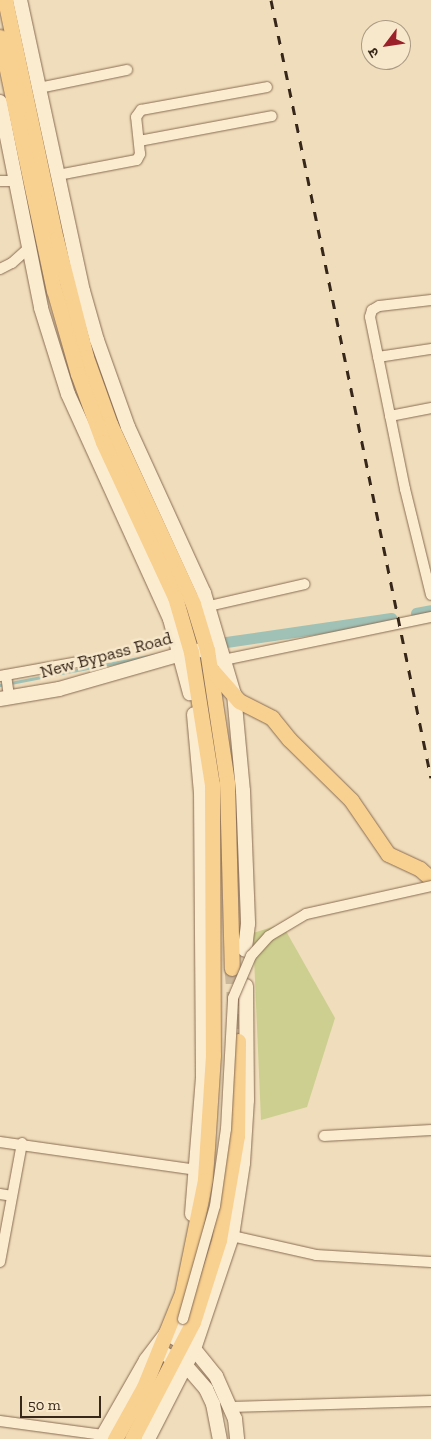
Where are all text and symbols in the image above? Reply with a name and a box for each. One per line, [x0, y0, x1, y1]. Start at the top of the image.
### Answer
north arrow [361, 20, 411, 70]
text: उ [364, 45, 383, 60]
street label: New Bypass Road [37, 627, 175, 683]
scale bar [22, 1386, 104, 1418]
text: 50 m [28, 1396, 61, 1414]

